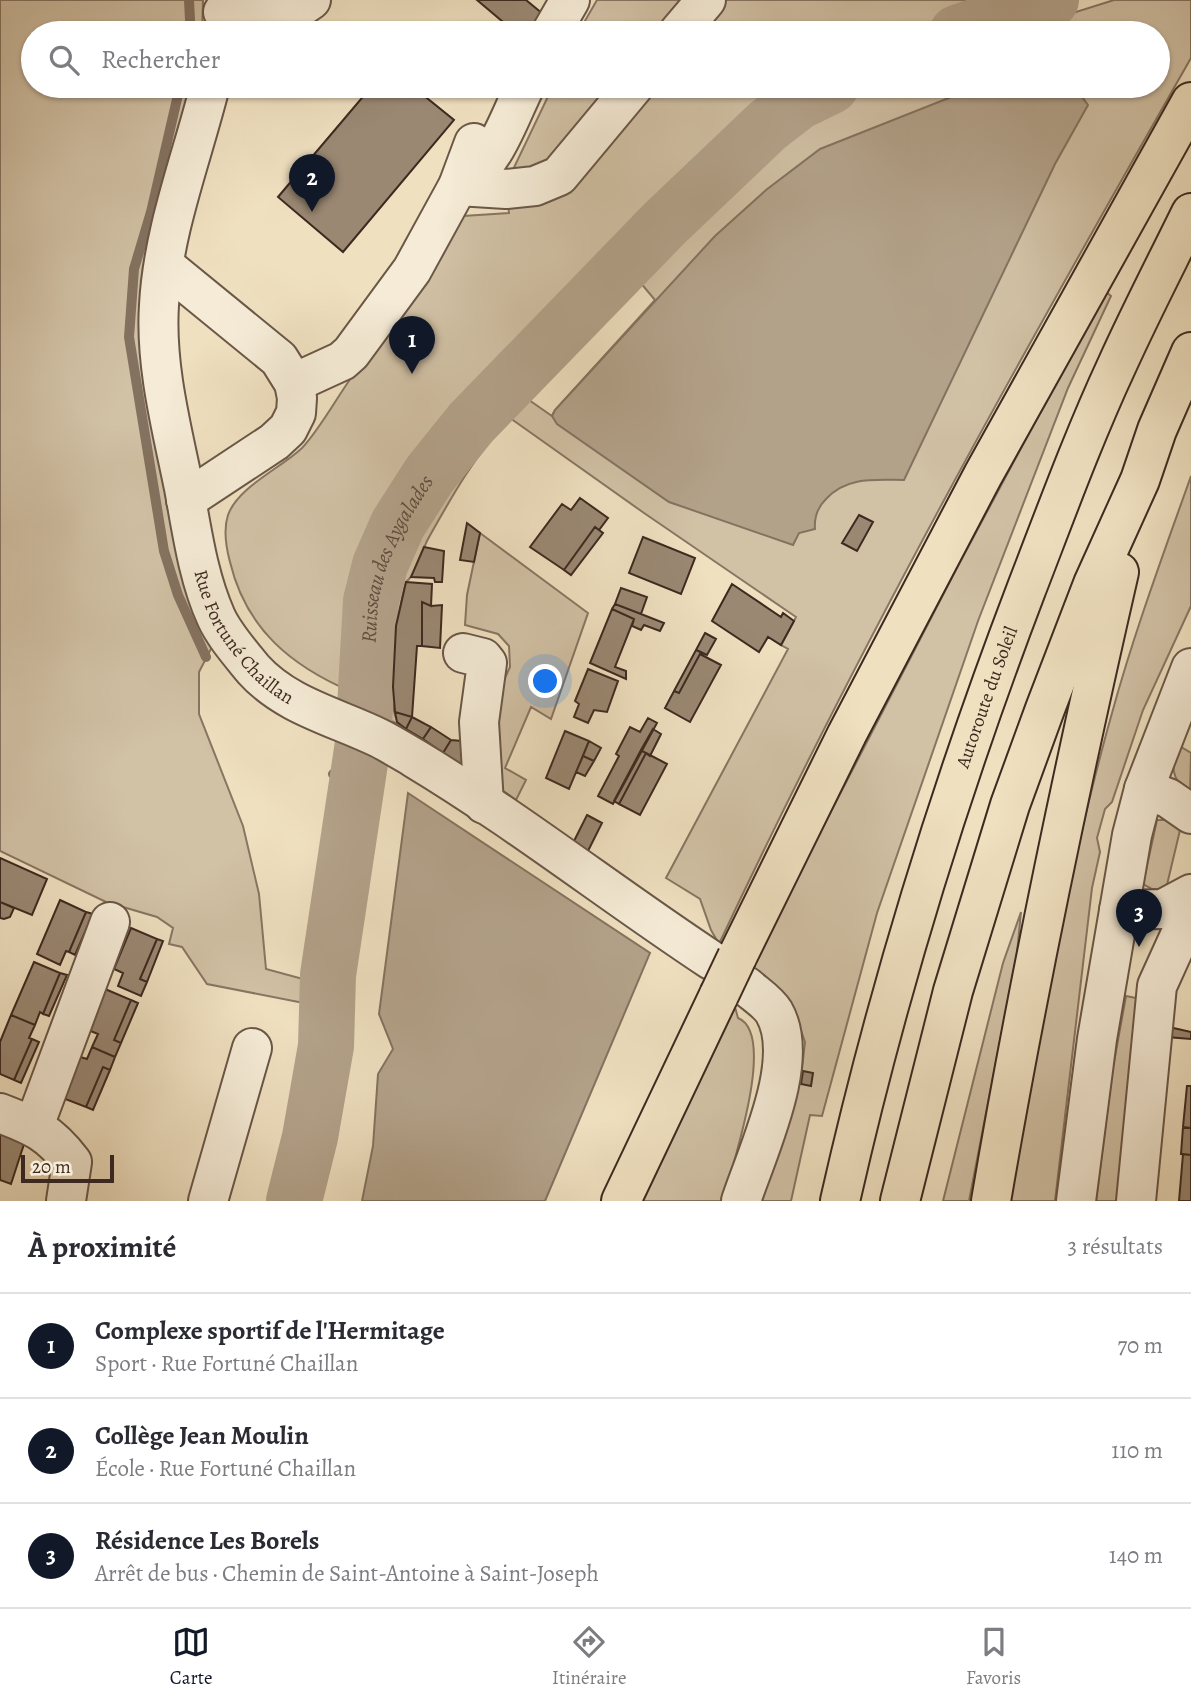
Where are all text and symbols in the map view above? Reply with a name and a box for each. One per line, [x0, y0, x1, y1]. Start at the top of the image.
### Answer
search box [21, 21, 1170, 98]
icon: search [45, 41, 83, 79]
text: Rechercher [101, 42, 221, 77]
pin: 2 [289, 154, 335, 212]
pin: 1 [389, 316, 435, 374]
water label: Ruisseau des Aygalades [355, 470, 440, 644]
street label: Rue Fortuné Chaillan [188, 567, 299, 711]
street label: Autoroute du Soleil [950, 622, 1024, 773]
your location [528, 664, 562, 698]
pin: 3 [1116, 889, 1162, 947]
scale bar [21, 1152, 114, 1184]
text: 20 m [32, 1154, 71, 1180]
text: À proximité [28, 1227, 176, 1267]
text: 3 résultats [1068, 1231, 1163, 1262]
text: Complexe sportif de l'Hermitage [95, 1313, 445, 1348]
text: 1 [47, 1330, 55, 1361]
text: 70 m [1117, 1330, 1163, 1361]
text: Sport · Rue Fortuné Chaillan [95, 1348, 358, 1379]
text: Collège Jean Moulin [95, 1418, 309, 1453]
text: 2 [45, 1435, 57, 1466]
text: 110 m [1111, 1435, 1163, 1466]
text: École · Rue Fortuné Chaillan [95, 1453, 356, 1484]
text: Résidence Les Borels [95, 1523, 319, 1558]
text: 3 [46, 1540, 56, 1571]
text: 140 m [1109, 1540, 1163, 1571]
text: Arrêt de bus · Chemin de Saint-Antoine à Saint-Joseph [95, 1558, 599, 1589]
tab: Carte [170, 1623, 213, 1691]
tab: Itinéraire [552, 1623, 626, 1691]
tab: Favoris [966, 1623, 1021, 1691]

